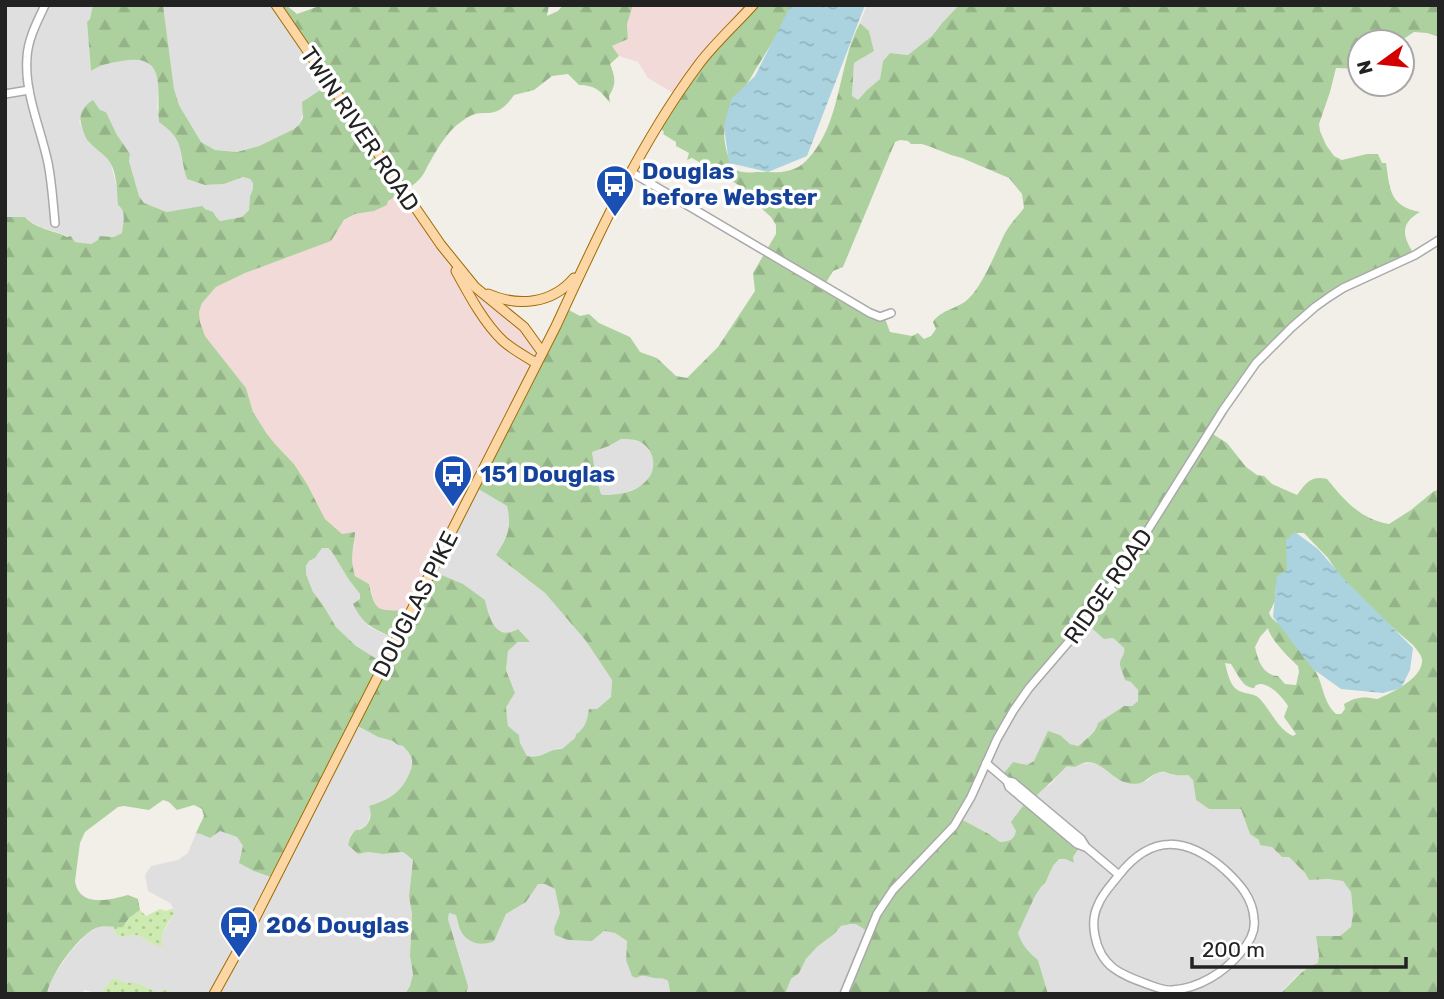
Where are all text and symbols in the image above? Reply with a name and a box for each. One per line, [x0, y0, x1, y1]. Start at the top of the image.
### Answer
north arrow [1346, 28, 1416, 98]
street label: TWIN RIVER ROAD [295, 41, 425, 217]
text: N [1352, 58, 1378, 77]
place label: Douglas before Webster [642, 157, 818, 211]
bus stop icon: Douglas before Webster [594, 163, 636, 218]
bus stop icon: 151 Douglas [432, 453, 474, 508]
place label: 151 Douglas [480, 460, 615, 488]
street label: RIDGE ROAD [1058, 523, 1158, 649]
street label: DOUGLAS PIKE [366, 526, 464, 682]
bus stop icon: 206 Douglas [218, 904, 260, 959]
place label: 206 Douglas [266, 911, 409, 939]
scale bar [1192, 926, 1406, 970]
text: 200 m [1202, 937, 1265, 962]

